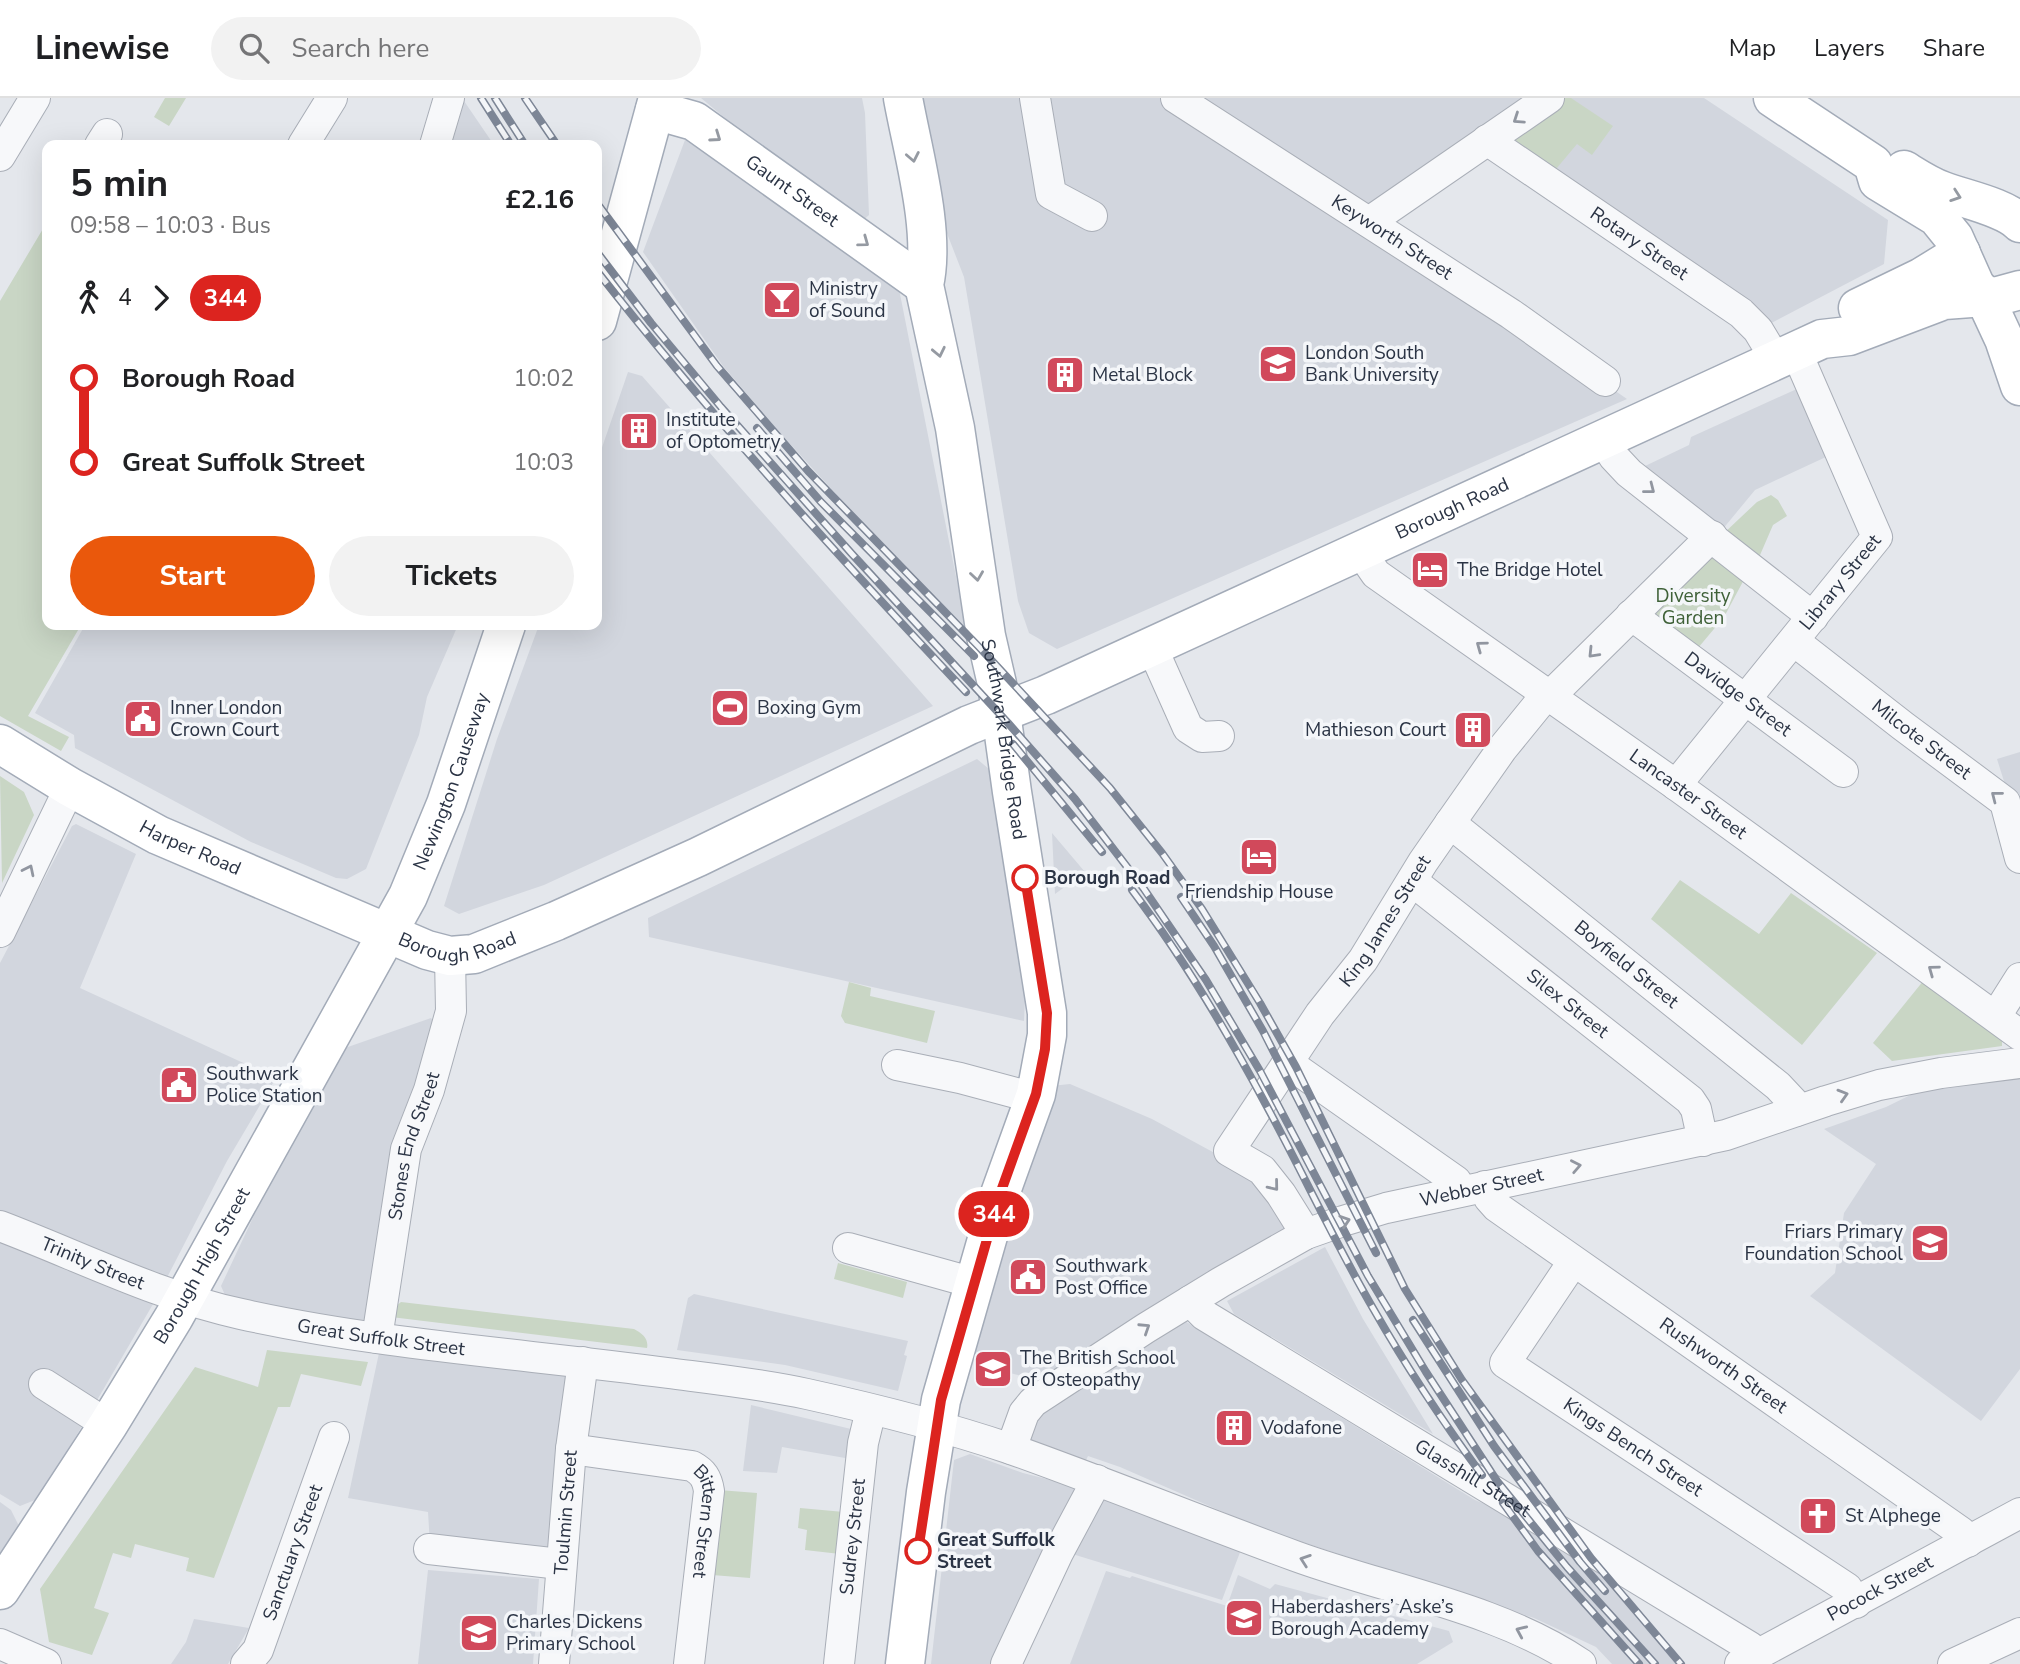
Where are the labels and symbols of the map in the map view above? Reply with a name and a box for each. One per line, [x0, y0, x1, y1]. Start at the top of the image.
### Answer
one-way arrow [1513, 111, 1526, 123]
one-way arrow [709, 129, 722, 142]
street label: Gaunt Street [740, 149, 844, 233]
one-way arrow [905, 151, 920, 163]
street label: Keyworth Street [1326, 188, 1458, 286]
one-way arrow [1949, 188, 1961, 202]
street label: Rotary Street [1585, 201, 1694, 287]
one-way arrow [856, 234, 869, 246]
place label: Ministry of Sound [809, 276, 885, 324]
bar icon: Ministry of Sound [761, 279, 803, 321]
place label: London South Bank University [1305, 340, 1439, 388]
school or university icon: London South Bank University [1257, 343, 1299, 385]
one-way arrow [931, 346, 946, 358]
building icon: Metal Block [1044, 354, 1086, 396]
place label: Metal Block [1092, 362, 1193, 388]
place label: Institute of Optometry [666, 407, 781, 455]
building icon: Institute of Optometry [618, 410, 660, 452]
street label: Borough Road [1391, 471, 1513, 546]
one-way arrow [1642, 480, 1654, 493]
street label: Library Street [1794, 529, 1887, 636]
hotel icon: The Bridge Hotel [1409, 549, 1451, 591]
place label: The Bridge Hotel [1457, 557, 1603, 583]
one-way arrow [969, 570, 984, 582]
park label: Diversity Garden [1655, 583, 1731, 631]
street label: Southwark Bridge Road [974, 637, 1032, 842]
one-way arrow [1476, 642, 1489, 654]
one-way arrow [1589, 645, 1602, 658]
street label: Davidge Street [1679, 646, 1797, 743]
sports icon: Boxing Gym [709, 687, 751, 729]
street label: Newington Causeway [407, 689, 495, 874]
street label: Milcote Street [1866, 693, 1977, 786]
place label: Inner London Crown Court [170, 695, 282, 743]
place label: Boxing Gym [757, 695, 861, 721]
public building icon: Inner London Crown Court [122, 698, 164, 740]
building icon: Mathieson Court [1452, 709, 1494, 751]
place label: Mathieson Court [1305, 717, 1446, 743]
street label: Lancaster Street [1624, 743, 1753, 846]
one-way arrow [1991, 792, 2003, 805]
street label: Harper Road [135, 814, 245, 882]
hotel icon: Friendship House [1238, 836, 1280, 878]
street label: King James Street [1333, 850, 1437, 992]
one-way arrow [21, 865, 35, 877]
marker: Borough Road [1012, 865, 1038, 891]
place label: Borough Road [1044, 865, 1171, 891]
place label: Friendship House [1185, 879, 1333, 905]
street label: Boyfield Street [1569, 914, 1684, 1015]
street label: Borough Road [394, 925, 520, 969]
street label: Silex Street [1521, 963, 1615, 1044]
one-way arrow [1928, 966, 1941, 979]
place label: Southwark Police Station [206, 1061, 323, 1109]
public building icon: Southwark Police Station [158, 1064, 200, 1106]
street label: Stones End Street [382, 1069, 446, 1222]
one-way arrow [1836, 1089, 1848, 1104]
one-way arrow [1570, 1159, 1582, 1174]
street label: Webber Street [1417, 1162, 1546, 1213]
one-way arrow [1266, 1178, 1279, 1190]
street label: Borough High Street [147, 1183, 257, 1349]
line badge: 344 [954, 1191, 1034, 1237]
one-way arrow [1339, 1214, 1351, 1229]
place label: Friars Primary Foundation School [1744, 1219, 1903, 1267]
school or university icon: Friars Primary Foundation School [1909, 1222, 1951, 1264]
street label: Trinity Street [37, 1231, 149, 1296]
place label: Southwark Post Office [1055, 1253, 1148, 1301]
public building icon: Southwark Post Office [1007, 1256, 1049, 1298]
street label: Rushworth Street [1654, 1312, 1793, 1420]
street label: Great Suffolk Street [295, 1313, 467, 1362]
one-way arrow [1138, 1324, 1151, 1337]
place label: The British School of Osteopathy [1020, 1345, 1176, 1393]
school or university icon: The British School of Osteopathy [972, 1348, 1014, 1390]
street label: Kings Bench Street [1558, 1392, 1708, 1503]
building icon: Vodafone [1213, 1407, 1255, 1449]
place label: Vodafone [1260, 1415, 1342, 1441]
street label: Glasshill Street [1410, 1433, 1535, 1524]
street label: Toulmin Street [548, 1449, 584, 1576]
street label: Bittern Street [686, 1459, 722, 1580]
street label: Sudrey Street [834, 1477, 872, 1596]
street label: Sanctuary Street [257, 1481, 329, 1624]
church icon: St Alphege [1797, 1495, 1839, 1537]
place label: St Alphege [1845, 1503, 1941, 1529]
place label: Great Suffolk Street [937, 1527, 1056, 1575]
marker: Great Suffolk Street [905, 1538, 931, 1564]
street label: Pocock Street [1823, 1549, 1938, 1628]
one-way arrow [1300, 1554, 1312, 1568]
place label: Haberdashers’ Aske’s Borough Academy [1271, 1594, 1454, 1642]
school or university icon: Haberdashers’ Aske’s Borough Academy [1223, 1597, 1265, 1639]
place label: Charles Dickens Primary School [506, 1609, 643, 1657]
school or university icon: Charles Dickens Primary School [458, 1612, 500, 1654]
one-way arrow [1516, 1625, 1528, 1639]

